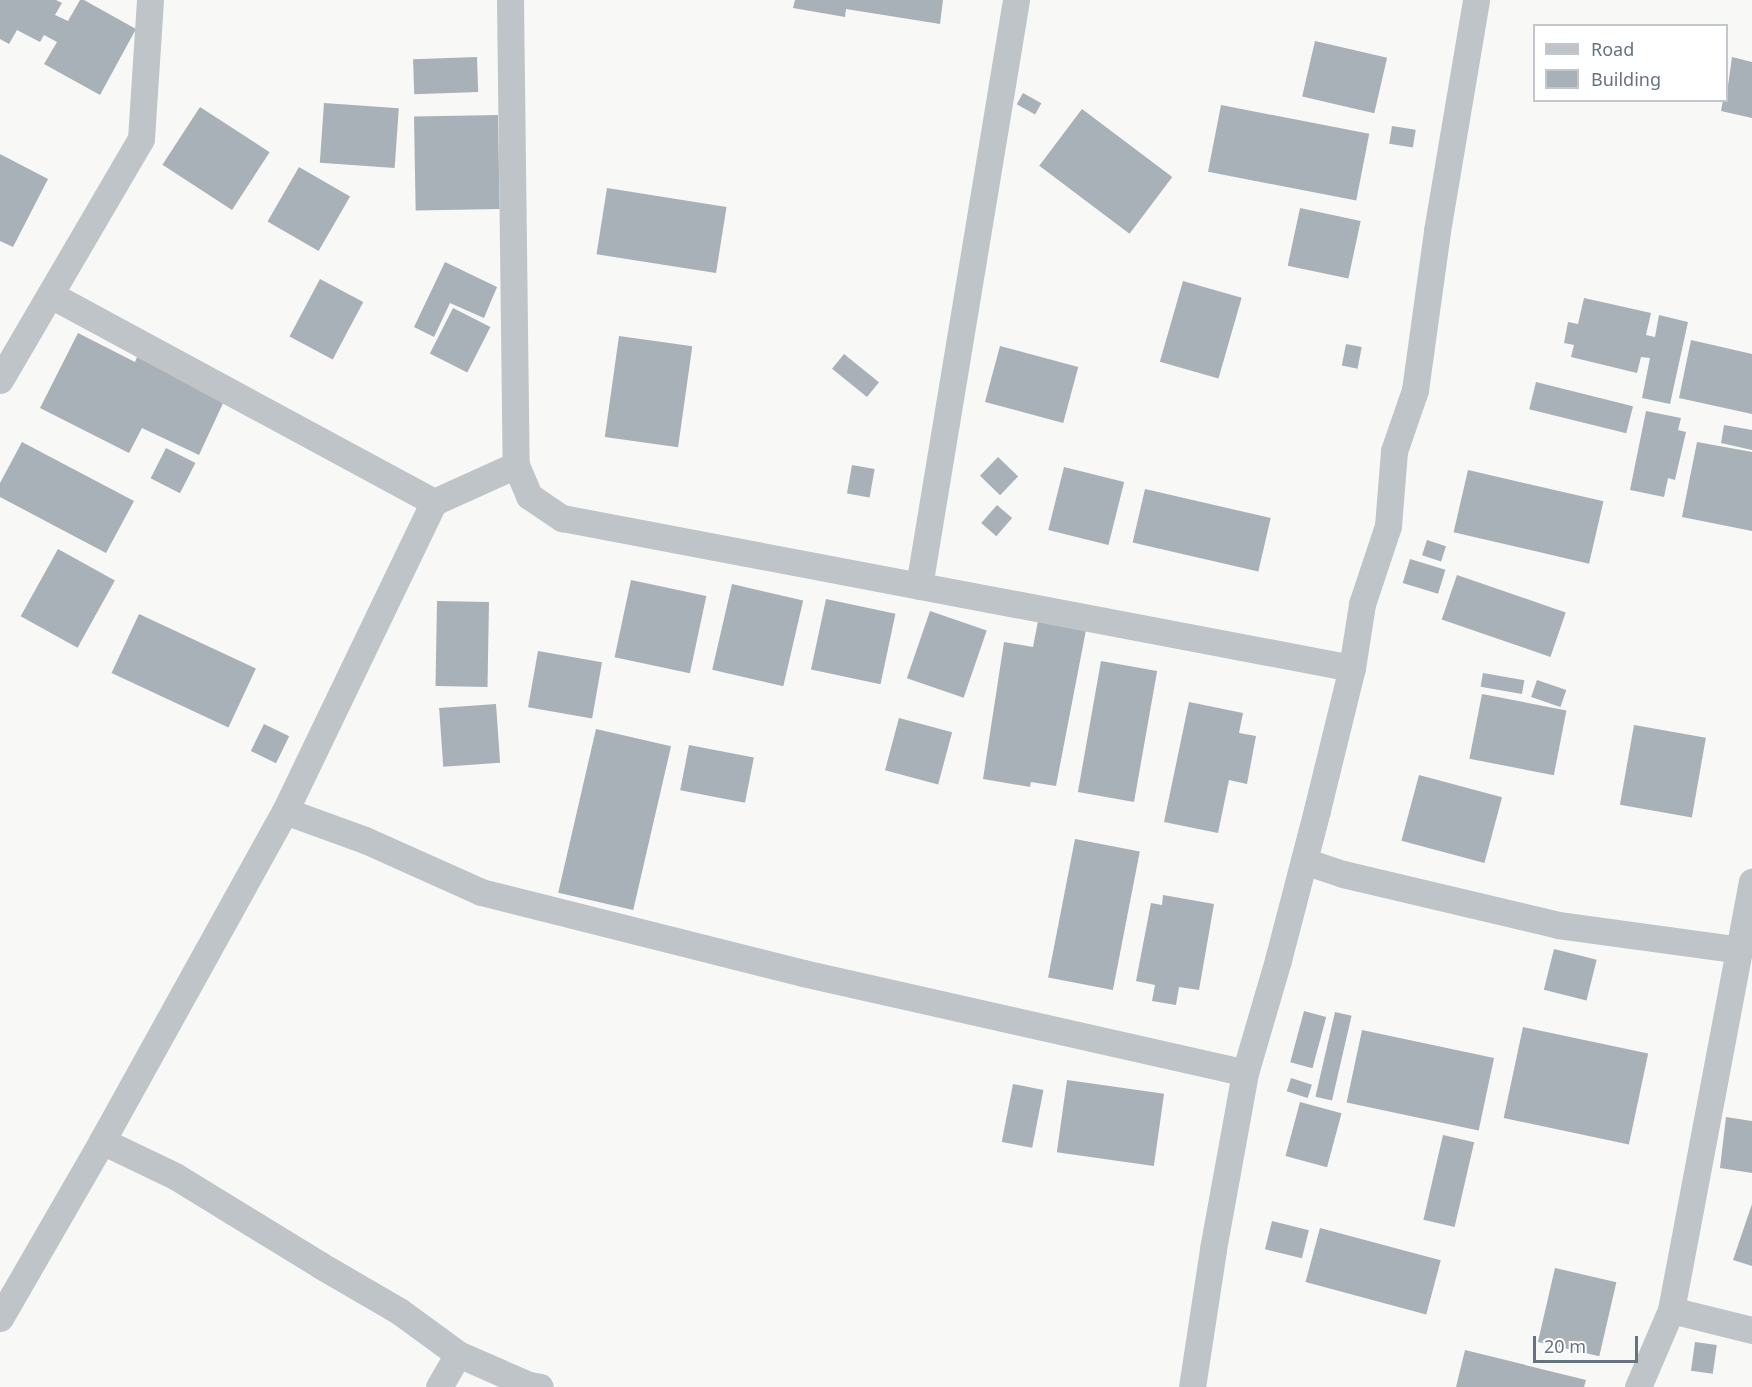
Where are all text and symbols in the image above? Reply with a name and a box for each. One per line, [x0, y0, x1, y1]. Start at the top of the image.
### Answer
legend [1533, 24, 1728, 102]
text: Road [1591, 37, 1634, 61]
text: Building [1591, 67, 1661, 91]
scale bar [1536, 1324, 1641, 1362]
text: 20 m [1544, 1334, 1586, 1358]

